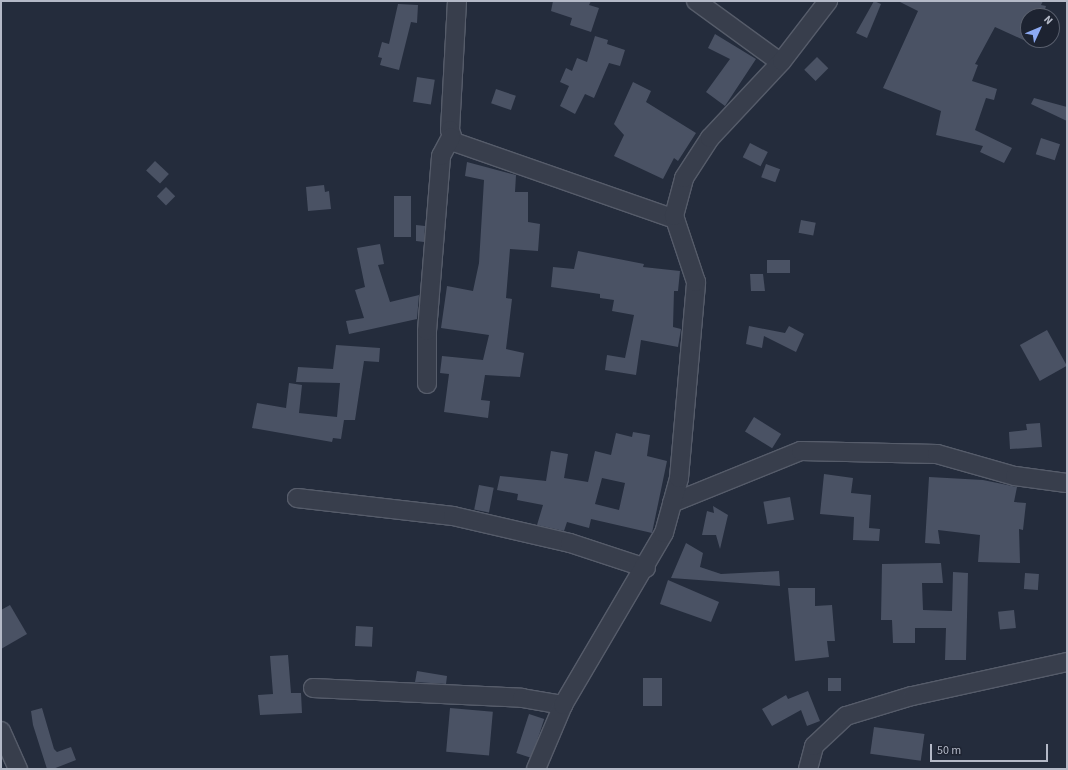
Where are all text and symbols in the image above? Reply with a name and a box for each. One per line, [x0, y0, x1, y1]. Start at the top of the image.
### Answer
north arrow [1020, 8, 1060, 48]
text: N [1040, 12, 1056, 28]
scale bar [932, 736, 1050, 762]
text: 50 m [937, 742, 961, 759]

